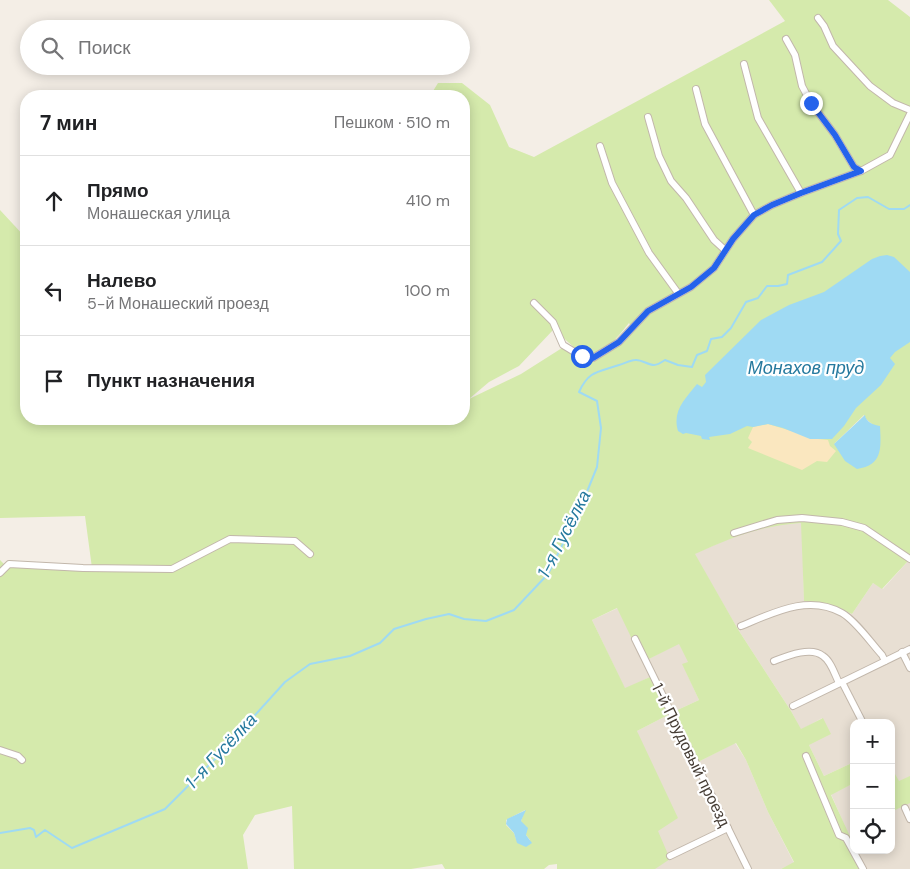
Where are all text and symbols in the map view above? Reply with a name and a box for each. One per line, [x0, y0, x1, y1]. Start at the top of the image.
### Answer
search box [20, 20, 470, 75]
icon: search [38, 34, 66, 62]
text: Поиск [78, 35, 131, 60]
route end [800, 92, 823, 115]
text: 7 мин [40, 109, 97, 137]
text: Пешком · 510 m [334, 112, 450, 133]
text: Прямо [87, 178, 149, 203]
icon: ahead [40, 187, 68, 215]
text: 410 m [406, 190, 450, 211]
text: Монашеская улица [87, 203, 230, 224]
text: Налево [87, 268, 157, 293]
icon: left [40, 277, 68, 305]
text: 100 m [405, 280, 450, 301]
text: 5-й Монашеский проезд [87, 293, 269, 314]
route start [571, 345, 594, 368]
water label: Монахов пруд [748, 356, 864, 380]
icon: arrive [40, 367, 68, 395]
text: Пункт назначения [87, 368, 255, 393]
water label: 1-я Гусёлка [532, 486, 596, 582]
street label: 1-й Прудовый проезд [647, 680, 735, 831]
water label: 1-я Гусёлка [180, 708, 262, 794]
map controls [850, 719, 895, 854]
button: + [850, 719, 895, 764]
button: − [850, 764, 895, 809]
button: locate [850, 809, 895, 854]

